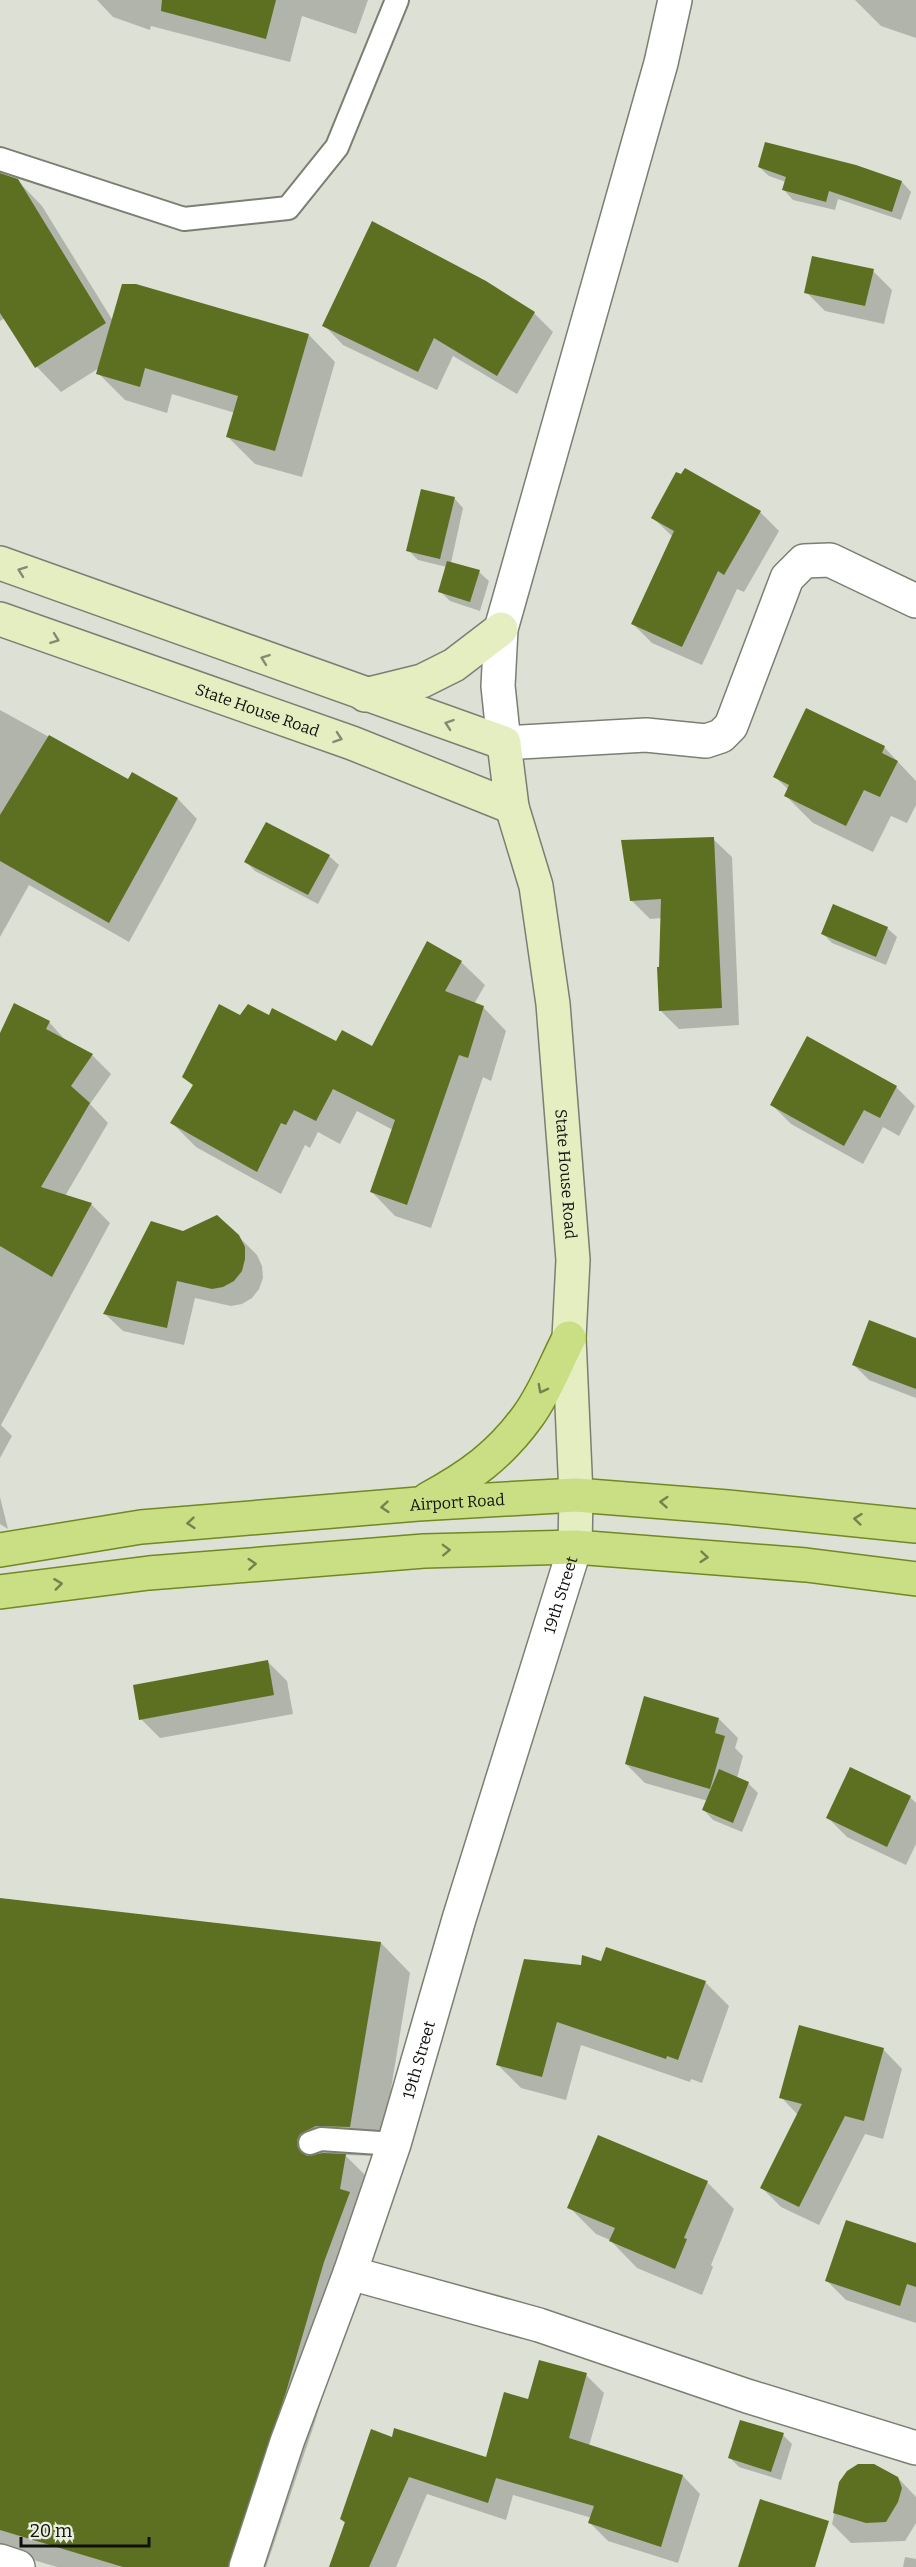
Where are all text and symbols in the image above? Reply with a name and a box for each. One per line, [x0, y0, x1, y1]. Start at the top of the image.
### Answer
one-way arrow [18, 565, 28, 578]
one-way arrow [49, 631, 60, 644]
one-way arrow [260, 653, 271, 666]
street label: State House Road [193, 679, 323, 740]
one-way arrow [444, 718, 455, 731]
one-way arrow [332, 730, 343, 743]
street label: State House Road [552, 1108, 581, 1240]
one-way arrow [538, 1383, 549, 1394]
street label: Airport Road [409, 1490, 506, 1514]
one-way arrow [659, 1495, 668, 1508]
one-way arrow [381, 1500, 390, 1513]
one-way arrow [853, 1513, 863, 1526]
one-way arrow [186, 1516, 196, 1529]
one-way arrow [442, 1544, 451, 1557]
one-way arrow [699, 1550, 708, 1563]
street label: 19th Street [539, 1554, 581, 1636]
one-way arrow [247, 1558, 256, 1571]
one-way arrow [53, 1579, 63, 1591]
street label: 19th Street [398, 2018, 439, 2101]
scale bar [21, 2510, 148, 2548]
text: 20 m [30, 2520, 72, 2542]

